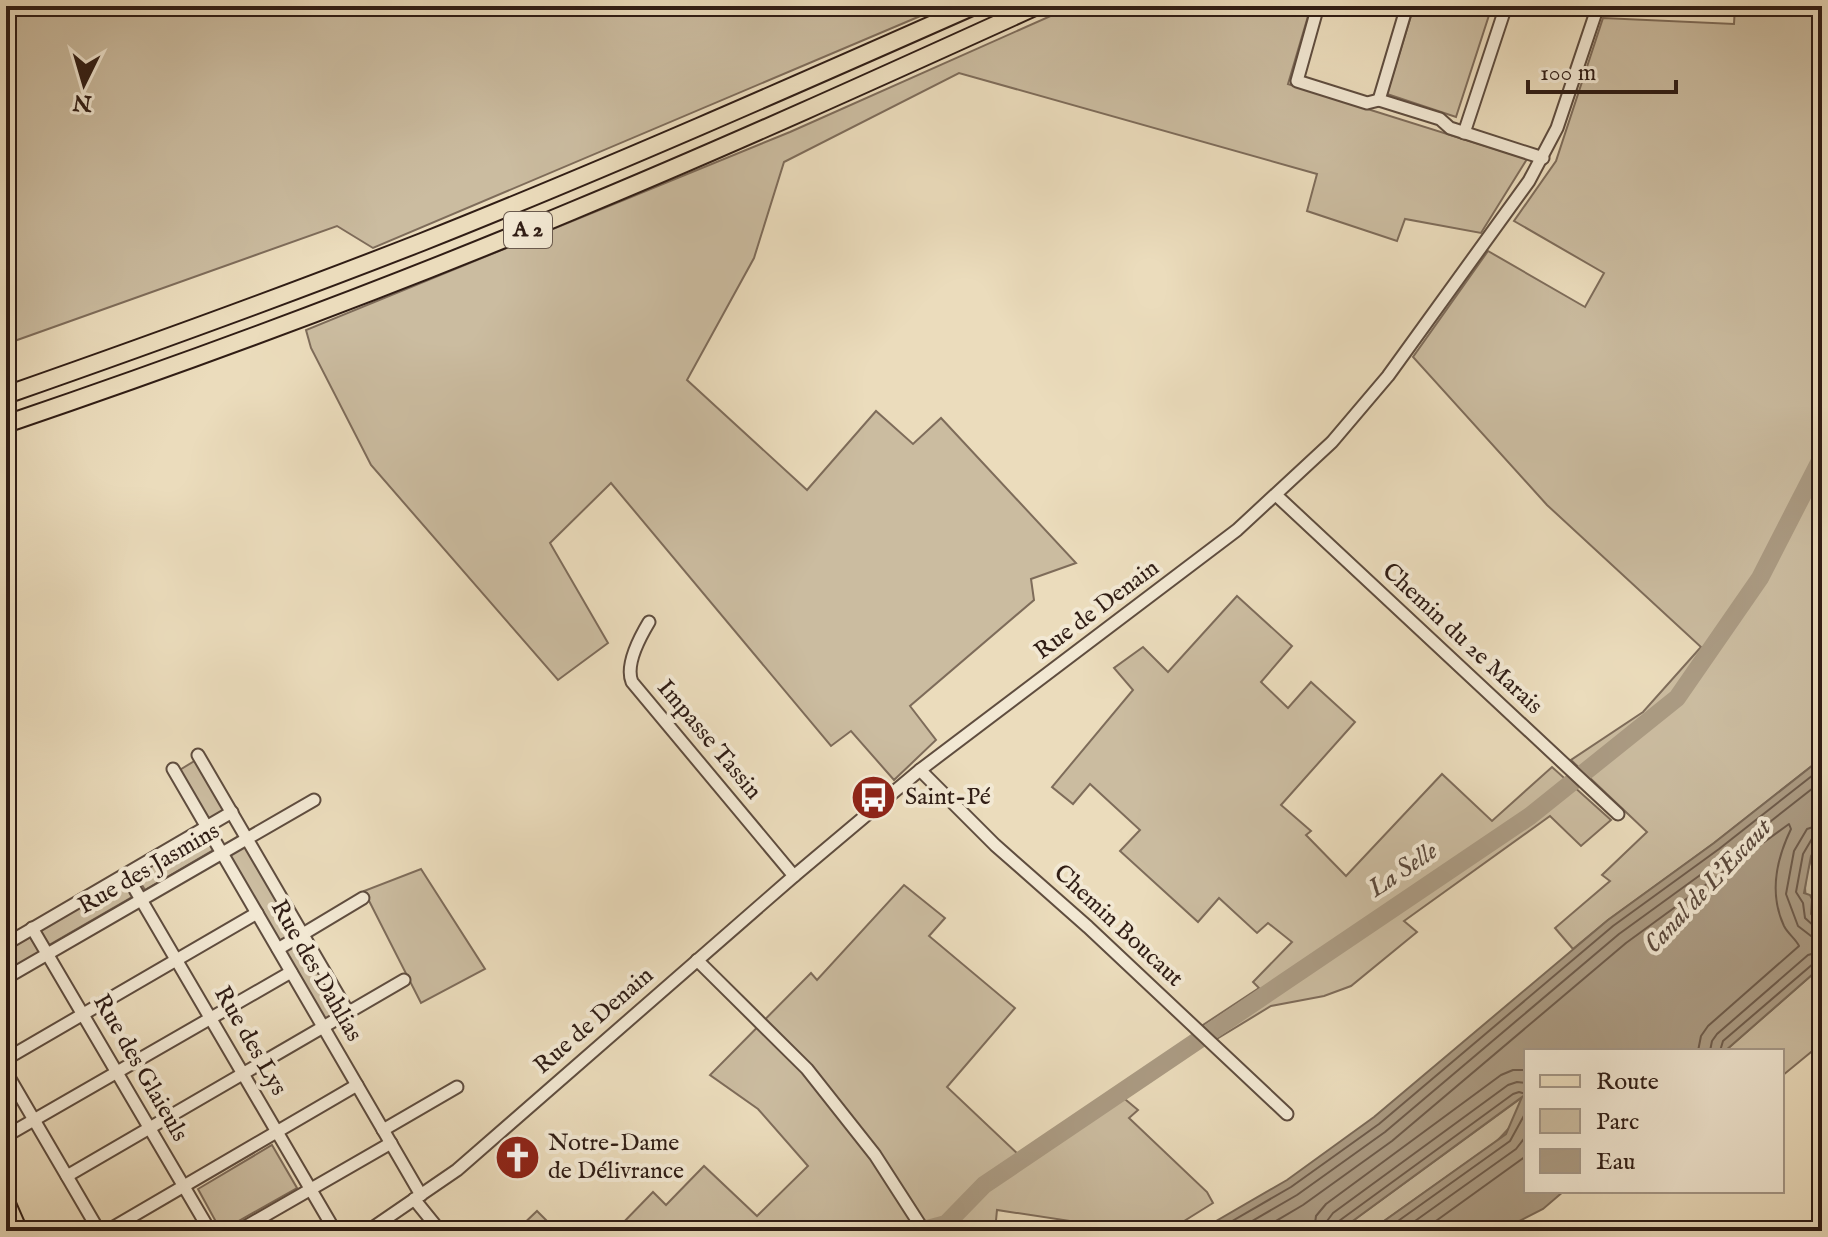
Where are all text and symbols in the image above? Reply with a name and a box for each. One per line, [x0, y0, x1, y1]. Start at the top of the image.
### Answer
north arrow [44, 44, 124, 124]
scale bar [1528, 44, 1676, 94]
text: 100 m [1540, 58, 1596, 89]
text: N [72, 87, 94, 117]
road number: A 2 [504, 212, 552, 248]
street label: Rue de Denain [1028, 553, 1166, 667]
street label: Chemin du 2e Marais [1375, 556, 1549, 722]
street label: Impasse Tassin [650, 674, 768, 807]
bus stop icon: Saint-Pé [850, 773, 898, 821]
place label: Saint-Pé [905, 782, 991, 813]
water label: Canal de L'Escaut [1637, 810, 1780, 960]
street label: Rue des Jasmins [73, 816, 225, 922]
water label: La Selle [1361, 835, 1444, 906]
street label: Chemin Boucaut [1047, 858, 1189, 994]
street label: Rue des Dahlias [263, 895, 369, 1047]
street label: Rue de Denain [528, 960, 660, 1081]
street label: Rue des Lys [206, 981, 294, 1101]
street label: Rue des Glaieuls [85, 989, 195, 1147]
legend [1524, 1049, 1784, 1193]
text: Route [1596, 1067, 1659, 1098]
text: Parc [1596, 1107, 1639, 1138]
place label: Notre-Dame de Délivrance [548, 1128, 684, 1187]
church icon: Notre-Dame de Délivrance [493, 1133, 541, 1181]
text: Eau [1596, 1147, 1635, 1178]

